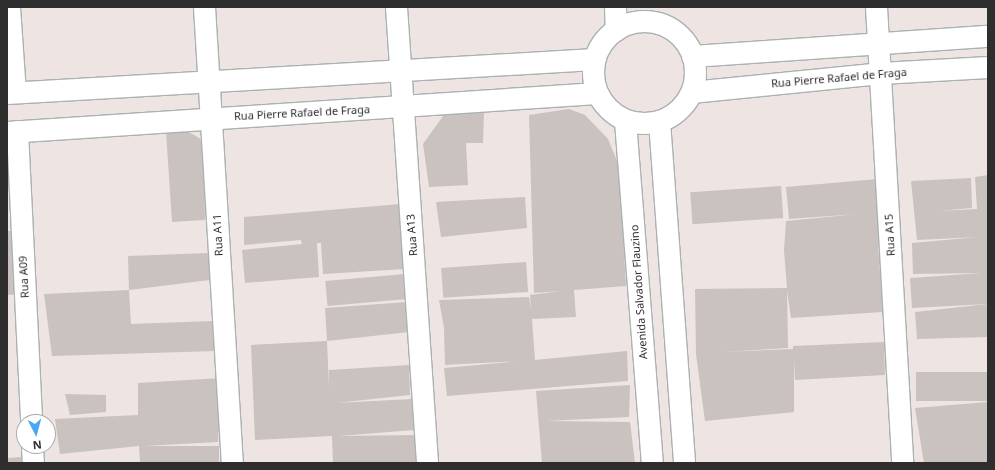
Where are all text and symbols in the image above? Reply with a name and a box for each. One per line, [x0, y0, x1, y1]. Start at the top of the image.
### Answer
street label: Rua Pierre Rafael de Fraga [771, 65, 907, 91]
street label: Rua Pierre Rafael de Fraga [234, 103, 370, 123]
street label: Rua A13 [404, 213, 420, 257]
street label: Rua A11 [210, 214, 226, 256]
street label: Rua A15 [882, 214, 898, 256]
street label: Avenida Salvador Flauzino [628, 224, 650, 360]
street label: Rua A09 [16, 256, 32, 298]
north arrow [16, 414, 56, 454]
text: N [32, 438, 42, 453]

